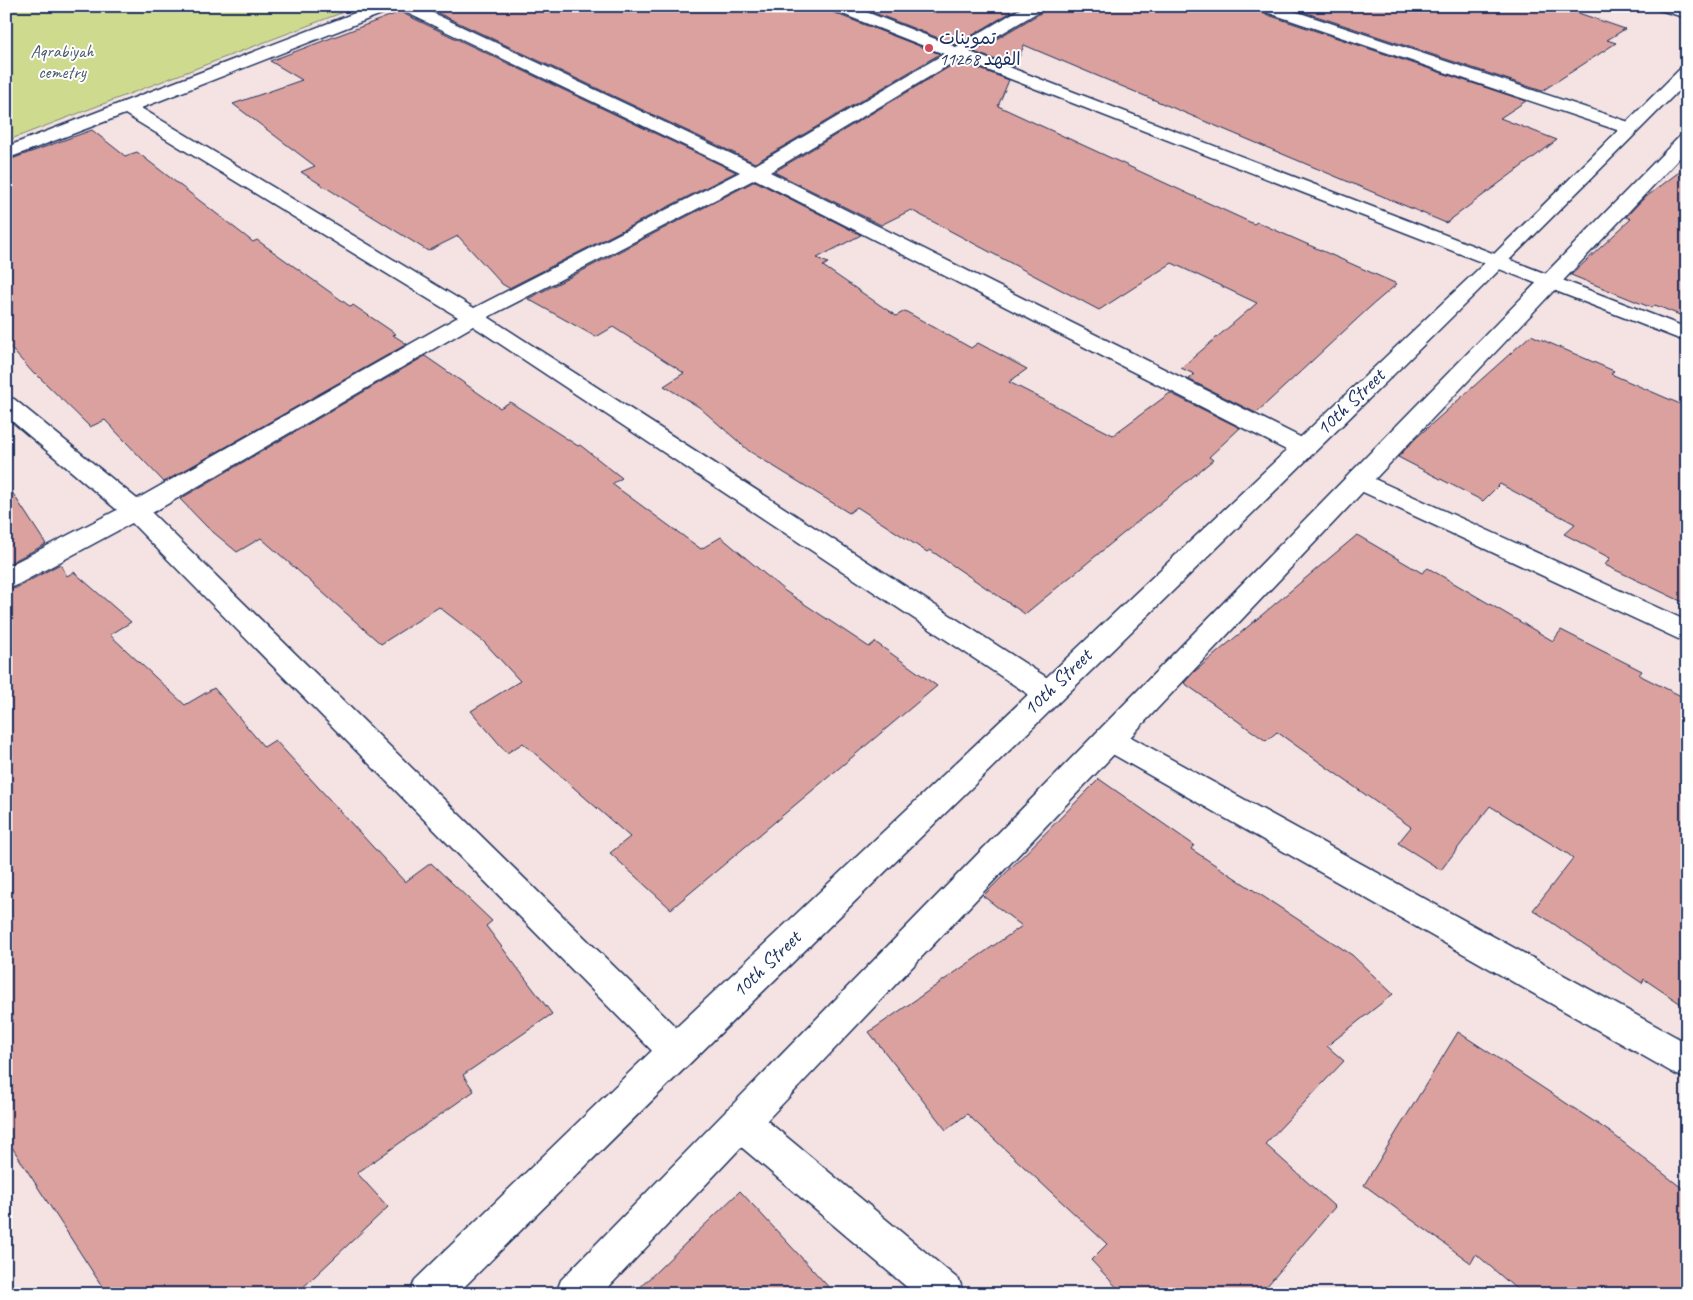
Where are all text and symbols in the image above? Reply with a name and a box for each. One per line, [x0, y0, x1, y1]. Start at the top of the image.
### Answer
place label: تموينات الفهد 11268 [939, 27, 1021, 70]
park label: Aqrabiyah cemetry [31, 40, 94, 83]
marker: تموينات الفهد 11268 [923, 42, 935, 54]
street label: 10th Street [1310, 361, 1391, 441]
street label: 10th Street [1017, 641, 1098, 721]
street label: 10th Street [726, 923, 807, 1003]

